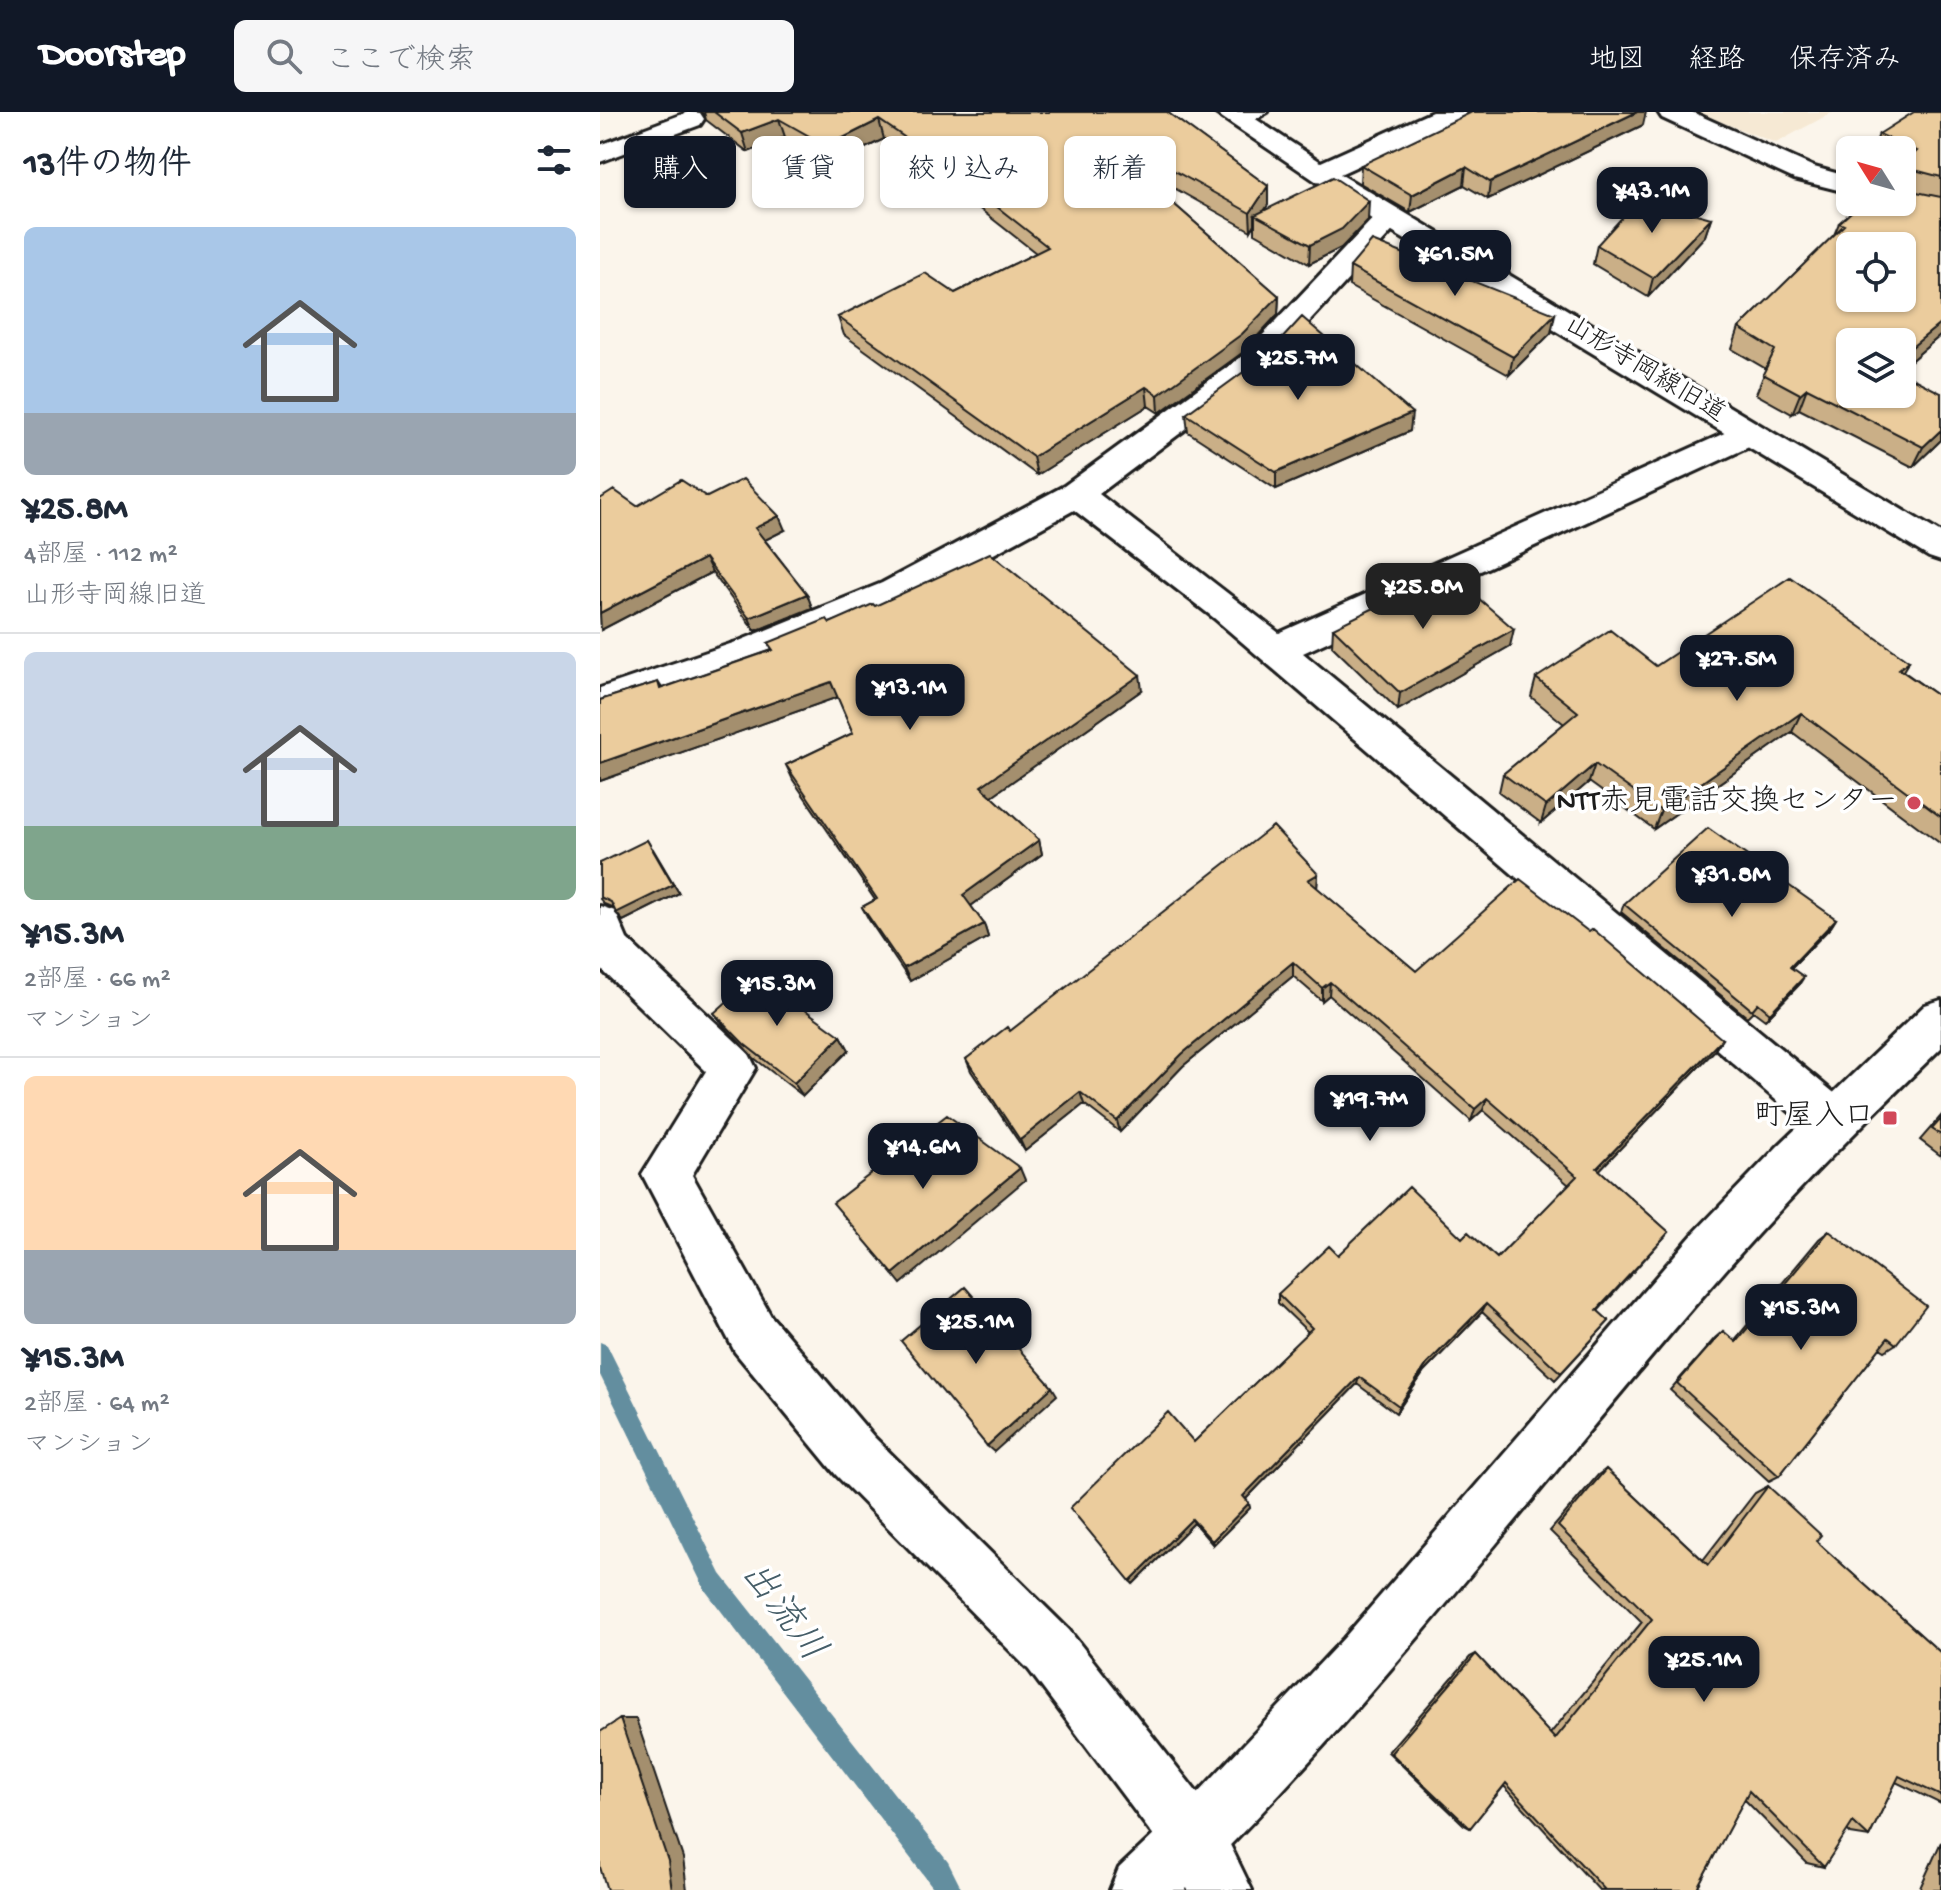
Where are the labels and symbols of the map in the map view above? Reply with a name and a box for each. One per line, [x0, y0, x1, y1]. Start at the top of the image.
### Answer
north arrow [1836, 136, 1916, 216]
pin: ¥43.1M [1587, 167, 1717, 235]
pin: ¥61.5M [1390, 230, 1520, 298]
street label: 山形寺岡線旧道 [1558, 309, 1731, 431]
pin: ¥25.7M [1233, 334, 1363, 402]
pin: ¥25.8M [1358, 563, 1488, 631]
pin: ¥27.5M [1672, 635, 1802, 703]
pin: ¥13.1M [845, 664, 975, 732]
place label: NTT赤見電話交換センター [1557, 784, 1898, 821]
marker: NTT赤見電話交換センター [1905, 794, 1923, 812]
pin: ¥31.8M [1667, 851, 1797, 919]
pin: ¥15.3M [712, 960, 842, 1028]
pin: ¥19.7M [1305, 1075, 1435, 1143]
place label: 町屋入口 [1754, 1101, 1874, 1136]
marker: 町屋入口 [1881, 1109, 1899, 1127]
pin: ¥14.6M [858, 1123, 988, 1191]
pin: ¥15.3M [1736, 1284, 1866, 1352]
pin: ¥25.1M [911, 1298, 1041, 1366]
water label: 出流川 [729, 1554, 834, 1672]
pin: ¥25.1M [1639, 1636, 1769, 1704]

